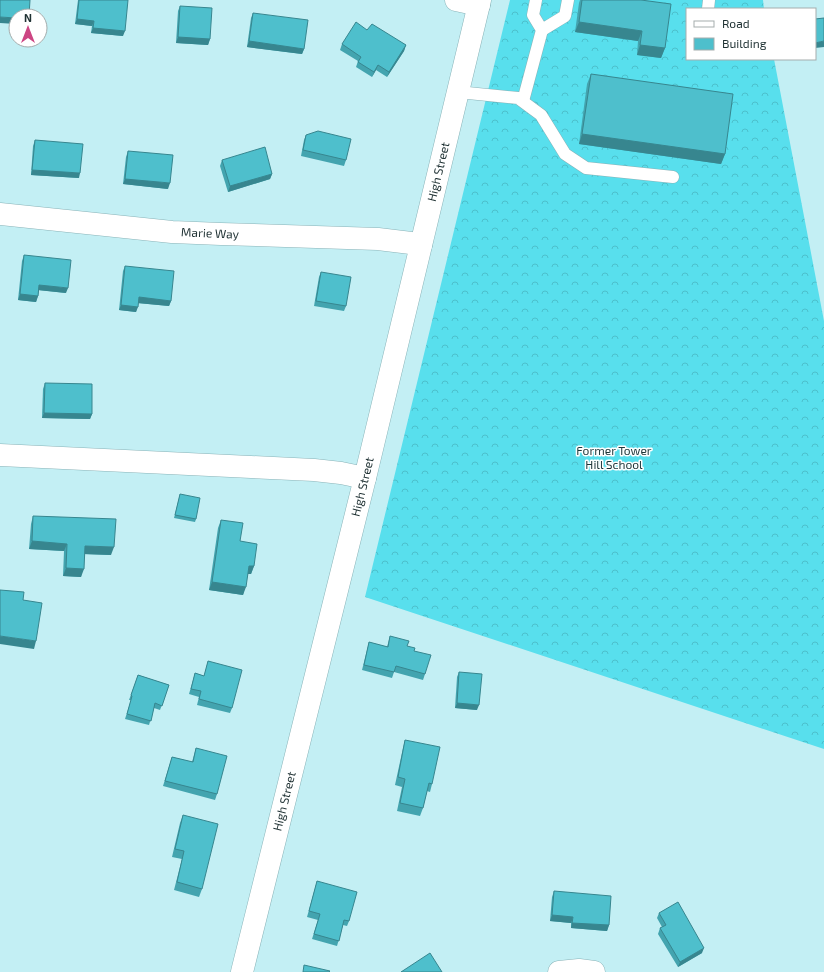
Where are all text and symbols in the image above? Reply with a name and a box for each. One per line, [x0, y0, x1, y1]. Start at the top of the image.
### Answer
north arrow [8, 8, 48, 48]
legend [686, 8, 816, 60]
text: N [24, 11, 32, 24]
text: Road [722, 16, 750, 30]
text: Building [722, 36, 767, 50]
street label: High Street [424, 140, 452, 203]
street label: Marie Way [181, 224, 240, 241]
park label: Former Tower Hill School [576, 443, 652, 471]
street label: High Street [348, 455, 376, 518]
street label: High Street [269, 769, 298, 832]

